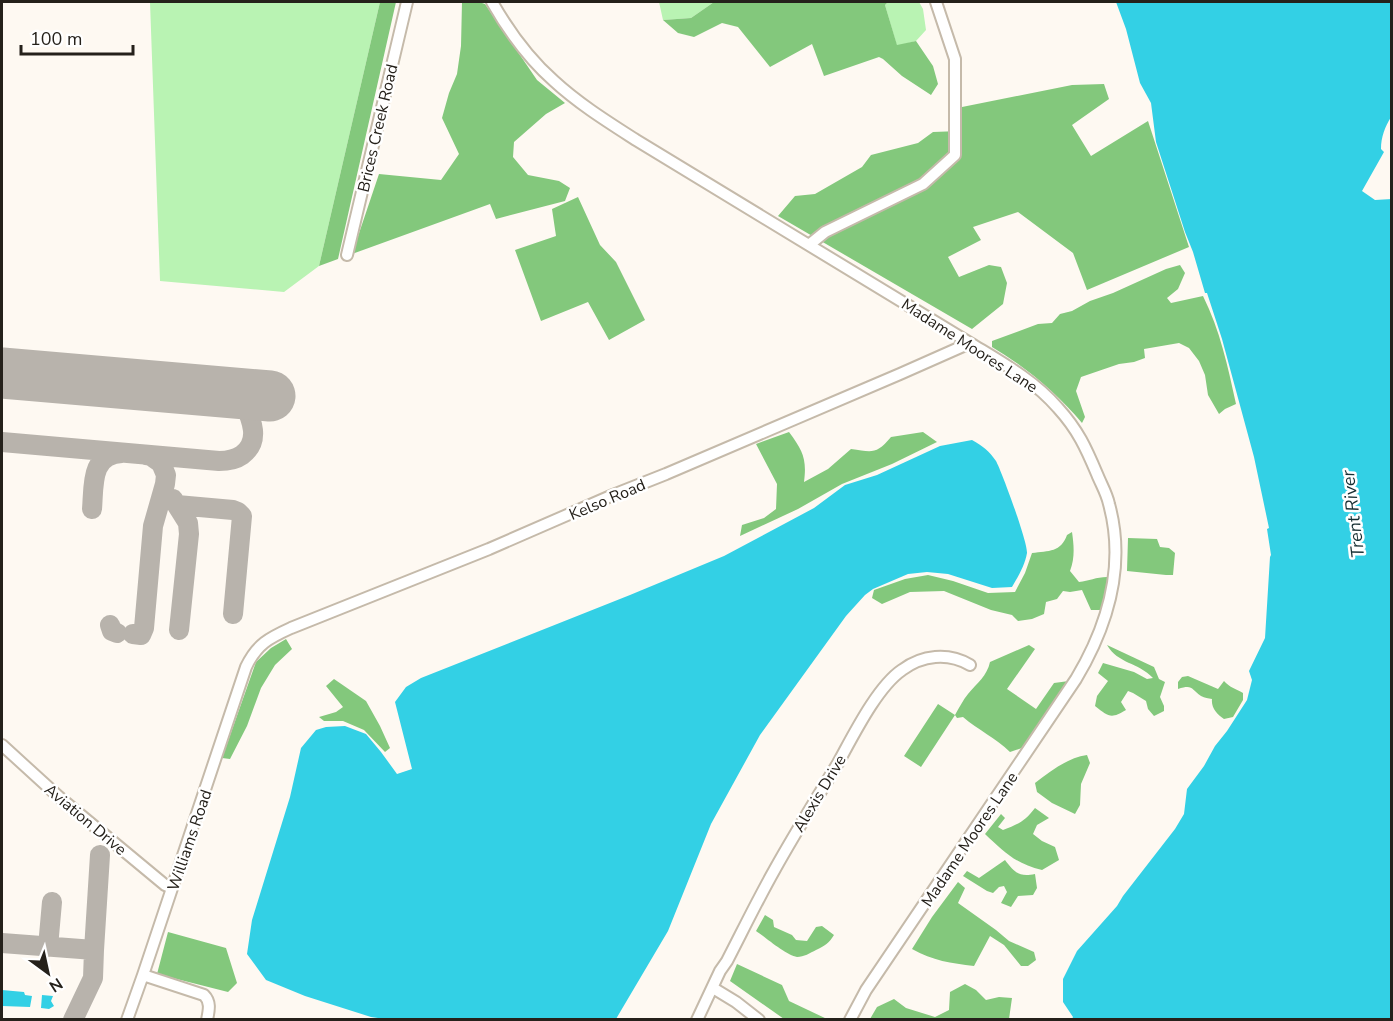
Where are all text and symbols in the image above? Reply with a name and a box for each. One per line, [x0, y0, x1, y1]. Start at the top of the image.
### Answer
scale bar [21, 18, 134, 56]
text: 100 m [30, 27, 82, 51]
street label: Brices Creek Road [353, 62, 403, 194]
street label: Madame Moores Lane [897, 293, 1042, 398]
water label: Trent River [1336, 468, 1370, 559]
street label: Kelso Road [566, 474, 649, 526]
street label: Alexis Drive [788, 751, 852, 836]
street label: Madame Moores Lane [916, 768, 1023, 911]
street label: Aviation Drive [40, 779, 131, 861]
street label: Williams Road [162, 787, 218, 894]
north arrow [18, 943, 78, 1003]
text: N [45, 972, 67, 997]

